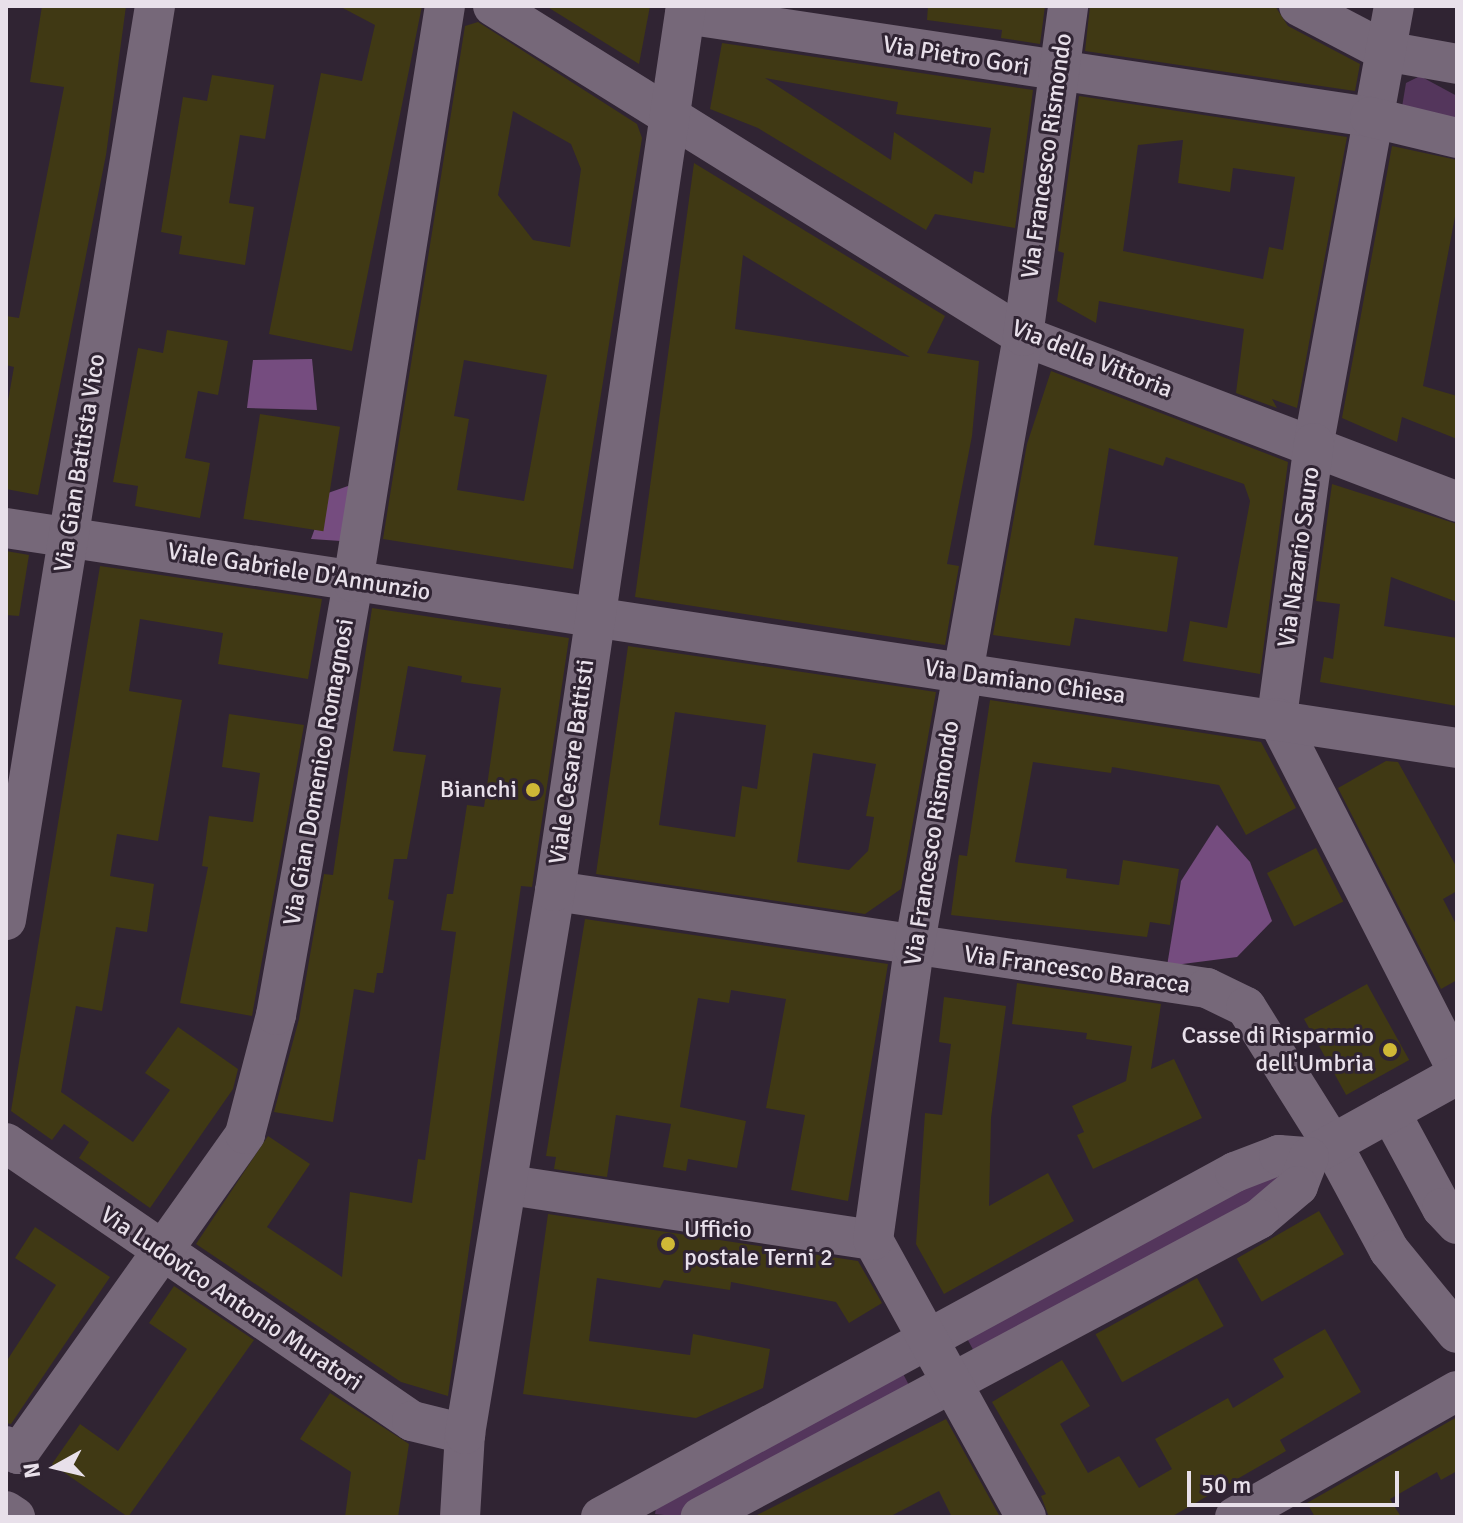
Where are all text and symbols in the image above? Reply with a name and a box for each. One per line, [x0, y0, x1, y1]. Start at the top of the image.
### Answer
street label: Via Pietro Gori [881, 30, 1031, 82]
street label: Via Francesco Rismondo [1016, 31, 1078, 281]
street label: Via della Vittoria [1007, 314, 1177, 404]
street label: Via Gian Battista Vico [49, 352, 111, 574]
street label: Via Nazario Sauro [1272, 465, 1326, 649]
street label: Viale Gabriele D'Annunzio [165, 537, 433, 607]
street label: Via Gian Domenico Romagnosi [278, 616, 360, 928]
street label: Via Damiano Chiesa [923, 654, 1127, 710]
street label: Viale Cesare Battisti [543, 658, 601, 866]
street label: Via Francesco Rismondo [898, 718, 966, 968]
place label: Bianchi [440, 776, 517, 804]
marker: Bianchi [524, 781, 542, 799]
street label: Via Francesco Baracca [962, 940, 1192, 1000]
place label: Casse di Risparmio dell'Umbria [1182, 1022, 1374, 1078]
marker: Casse di Risparmio dell'Umbria [1381, 1041, 1399, 1059]
street label: Via Ludovico Antonio Muratori [95, 1201, 367, 1397]
place label: Ufficio postale Terni 2 [684, 1216, 833, 1272]
marker: Ufficio postale Terni 2 [659, 1235, 677, 1253]
north arrow [16, 1427, 96, 1507]
scale bar [1191, 1455, 1403, 1505]
text: N [17, 1461, 46, 1480]
text: 50 m [1201, 1470, 1251, 1500]

